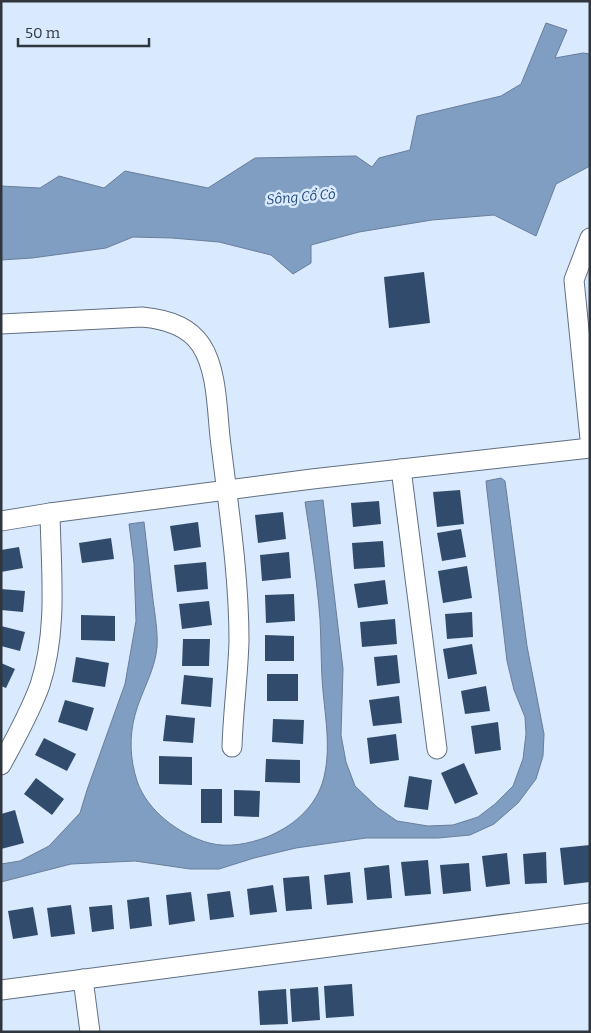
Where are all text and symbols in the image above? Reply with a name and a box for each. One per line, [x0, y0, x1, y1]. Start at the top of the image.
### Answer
scale bar [18, 15, 149, 47]
text: 50 m [25, 24, 61, 42]
water label: Sông Cổ Cò [266, 184, 337, 208]

